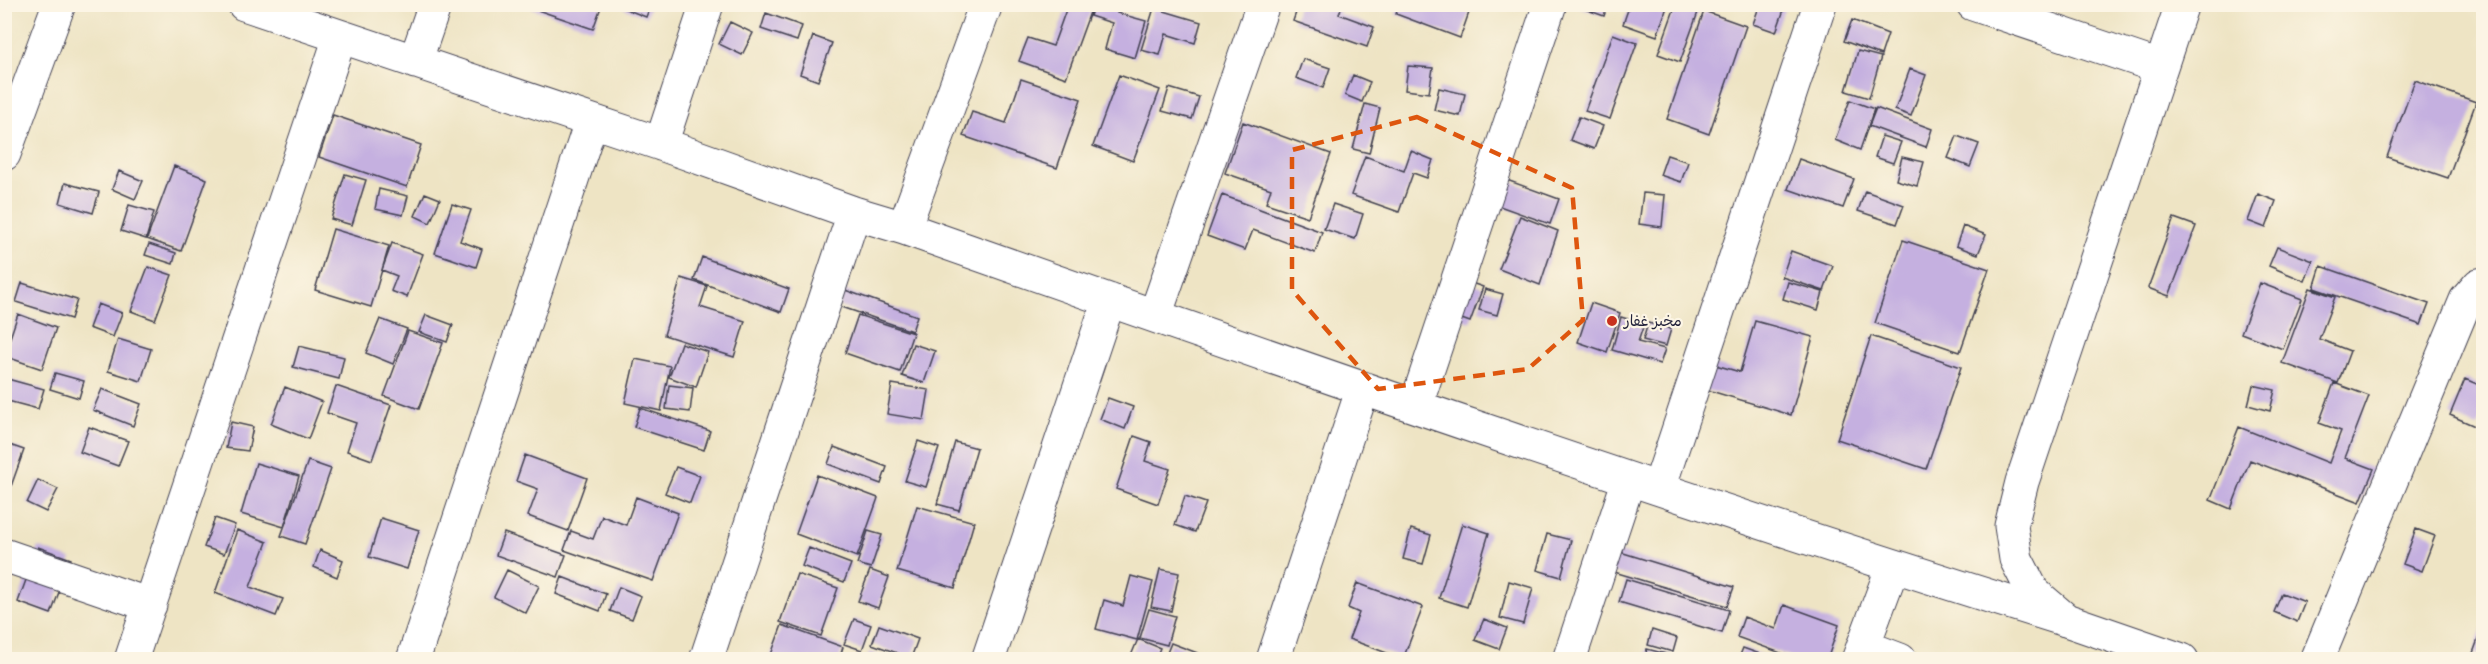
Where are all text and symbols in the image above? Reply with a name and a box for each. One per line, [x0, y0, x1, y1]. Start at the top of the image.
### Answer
place label: مخبز غفار [1623, 312, 1682, 331]
marker: مخبز غفار [1605, 314, 1619, 328]

